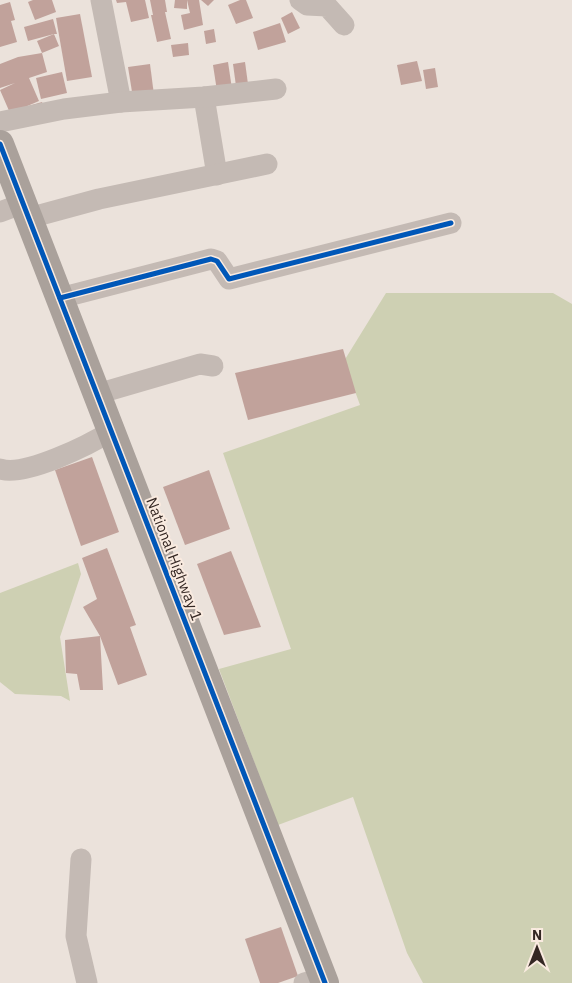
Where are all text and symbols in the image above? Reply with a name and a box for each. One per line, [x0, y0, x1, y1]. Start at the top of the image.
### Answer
street label: National Highway 1 [142, 495, 207, 623]
north arrow [512, 923, 562, 973]
text: N [532, 926, 542, 944]

